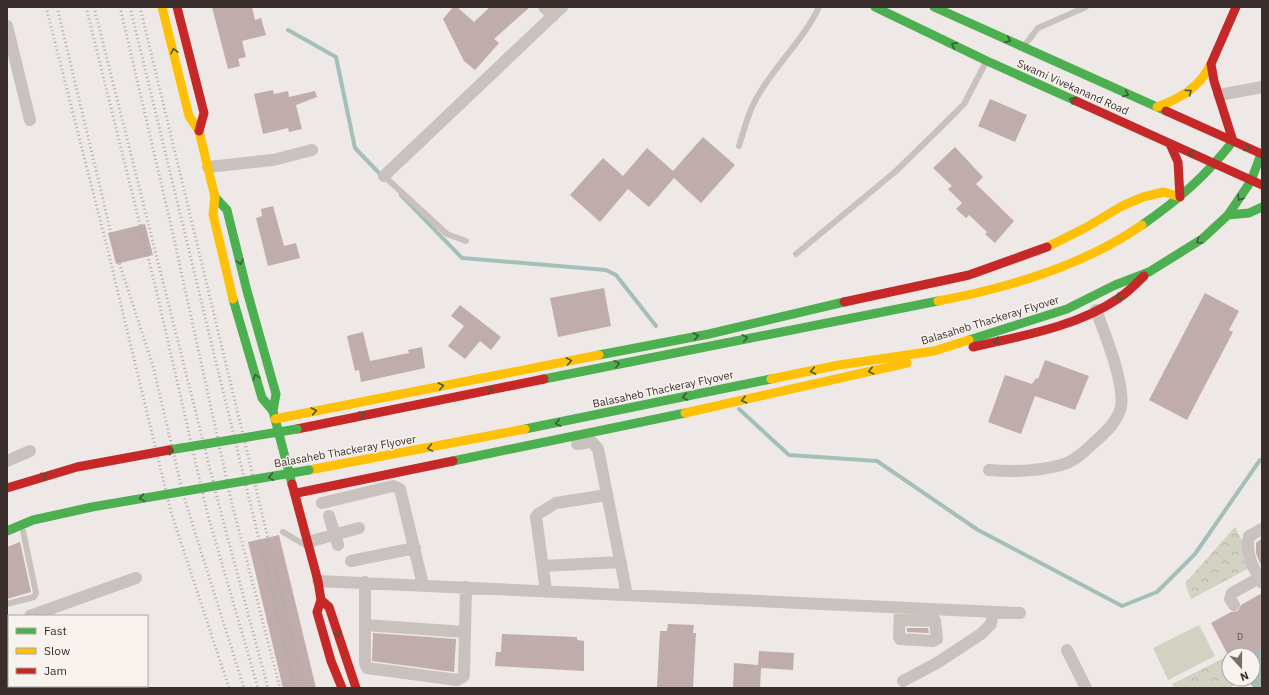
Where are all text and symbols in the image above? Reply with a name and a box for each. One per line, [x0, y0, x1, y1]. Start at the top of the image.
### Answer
one-way arrow [1003, 35, 1011, 43]
one-way arrow [951, 42, 958, 50]
one-way arrow [170, 48, 178, 54]
street label: Swami Vivekanand Road [1015, 56, 1131, 118]
one-way arrow [1123, 89, 1130, 97]
one-way arrow [1185, 89, 1192, 96]
one-way arrow [1069, 97, 1076, 105]
one-way arrow [1243, 143, 1250, 151]
one-way arrow [1187, 150, 1195, 158]
one-way arrow [1237, 194, 1245, 201]
one-way arrow [1196, 236, 1203, 244]
one-way arrow [235, 258, 243, 265]
street label: Balasaheb Thackeray Flyover [919, 292, 1061, 348]
one-way arrow [1116, 292, 1123, 299]
one-way arrow [693, 333, 700, 341]
one-way arrow [742, 335, 748, 343]
one-way arrow [994, 336, 1001, 345]
one-way arrow [566, 358, 572, 366]
one-way arrow [614, 360, 620, 369]
one-way arrow [810, 366, 816, 374]
street label: Balasaheb Thackeray Flyover [591, 367, 735, 411]
one-way arrow [868, 367, 874, 375]
one-way arrow [252, 373, 261, 380]
one-way arrow [438, 383, 444, 391]
one-way arrow [487, 386, 493, 394]
one-way arrow [682, 392, 688, 400]
one-way arrow [741, 395, 747, 403]
one-way arrow [311, 407, 317, 416]
one-way arrow [359, 412, 366, 420]
one-way arrow [555, 418, 561, 426]
street label: Balasaheb Thackeray Flyover [273, 432, 417, 470]
one-way arrow [427, 443, 434, 452]
one-way arrow [168, 447, 174, 455]
one-way arrow [40, 472, 47, 481]
one-way arrow [267, 472, 274, 481]
one-way arrow [139, 493, 145, 502]
legend [8, 615, 148, 687]
text: Fast [44, 623, 67, 638]
one-way arrow [333, 631, 342, 638]
house number: D [1237, 631, 1243, 642]
text: Slow [44, 643, 70, 658]
north arrow [1221, 647, 1261, 687]
text: Jam [44, 663, 67, 678]
text: N [1238, 668, 1251, 684]

